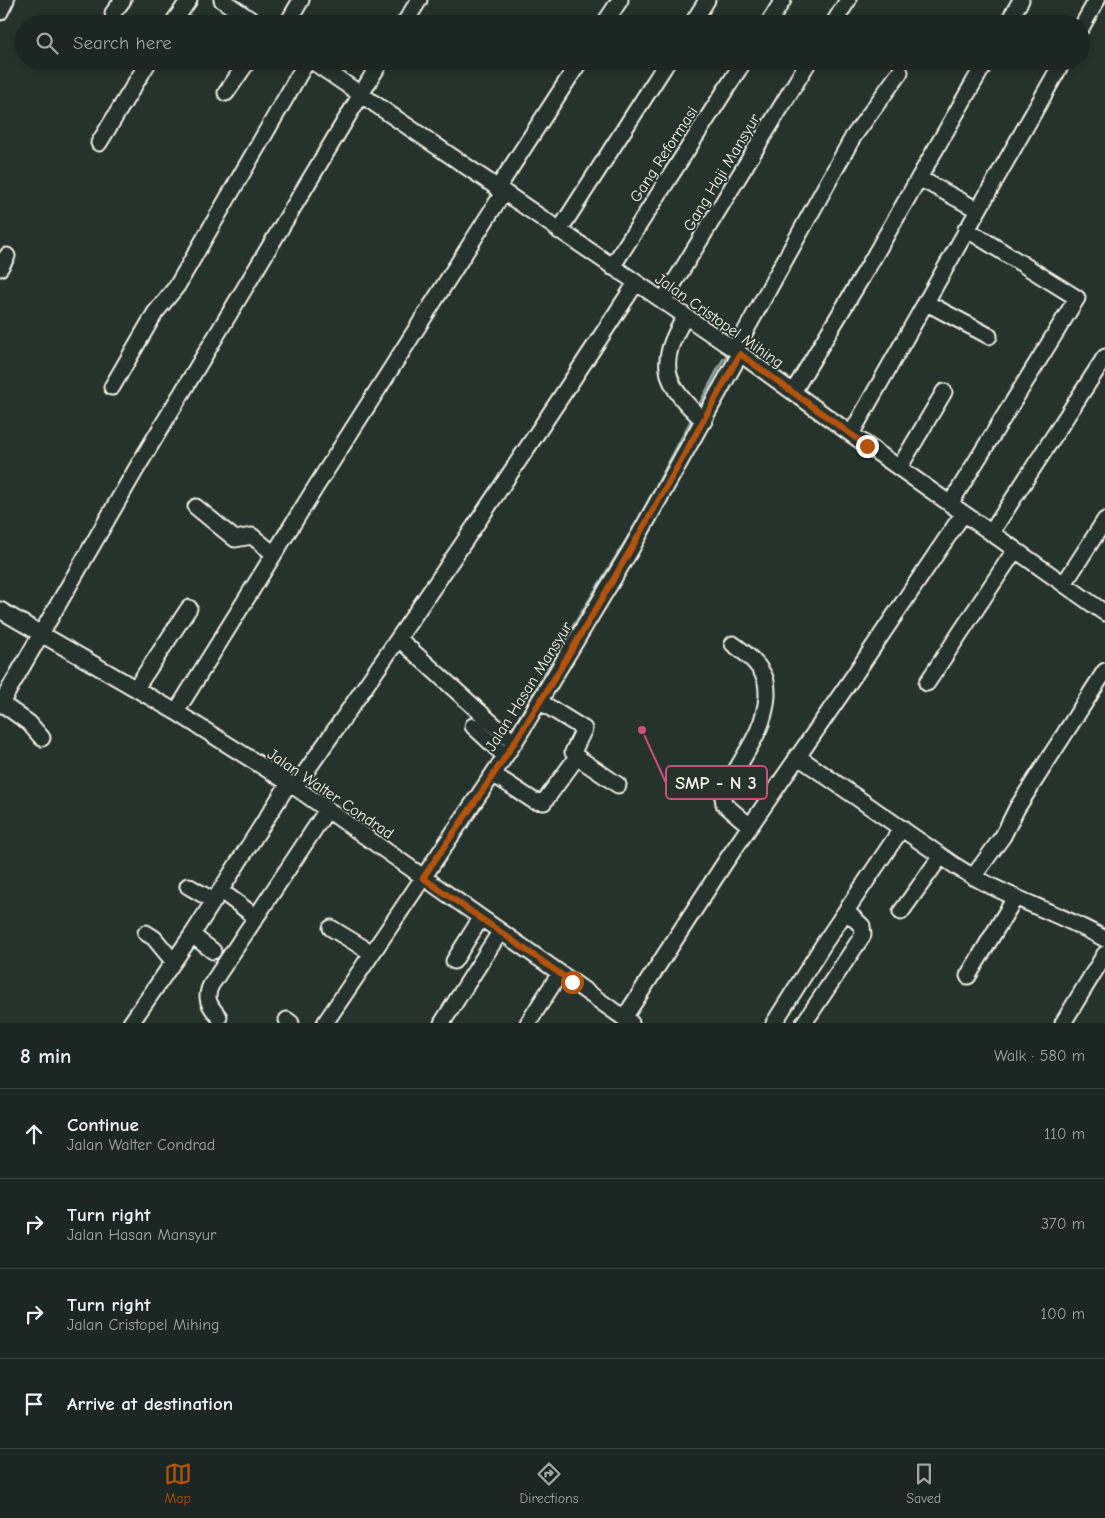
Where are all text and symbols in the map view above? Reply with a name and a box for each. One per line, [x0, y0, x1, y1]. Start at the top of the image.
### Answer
search box [15, 15, 1090, 70]
icon: search [33, 29, 61, 57]
text: Search here [73, 32, 172, 54]
street label: Gang Reformasi [626, 103, 701, 206]
street label: Gang Haji Mansyur [680, 110, 764, 235]
street label: Jalan Cristopel Mihing [652, 270, 787, 372]
route end [856, 435, 879, 458]
street label: Jalan Hasan Mansyur [482, 618, 576, 755]
street label: Jalan Walter Condrad [264, 745, 397, 843]
callout: SMP - N 3 [666, 766, 767, 799]
text: SMP - N 3 [675, 773, 757, 794]
route start [561, 971, 584, 994]
text: 8 min [20, 1044, 71, 1068]
text: Walk · 580 m [994, 1047, 1085, 1065]
text: Continue [67, 1114, 139, 1136]
icon: ahead [20, 1120, 48, 1148]
text: 110 m [1044, 1125, 1085, 1143]
text: Jalan Walter Condrad [67, 1136, 215, 1154]
text: Turn right [67, 1204, 151, 1226]
icon: right [20, 1210, 48, 1238]
text: 370 m [1041, 1215, 1085, 1233]
text: Jalan Hasan Mansyur [67, 1226, 216, 1244]
text: Turn right [67, 1294, 151, 1316]
icon: right [20, 1300, 48, 1328]
text: 100 m [1041, 1305, 1085, 1323]
text: Jalan Cristopel Mihing [67, 1316, 220, 1334]
icon: arrive [20, 1390, 48, 1418]
text: Arrive at destination [67, 1393, 233, 1415]
tab: Map [164, 1460, 192, 1507]
tab: Directions [519, 1460, 579, 1507]
tab: Saved [906, 1460, 941, 1507]

